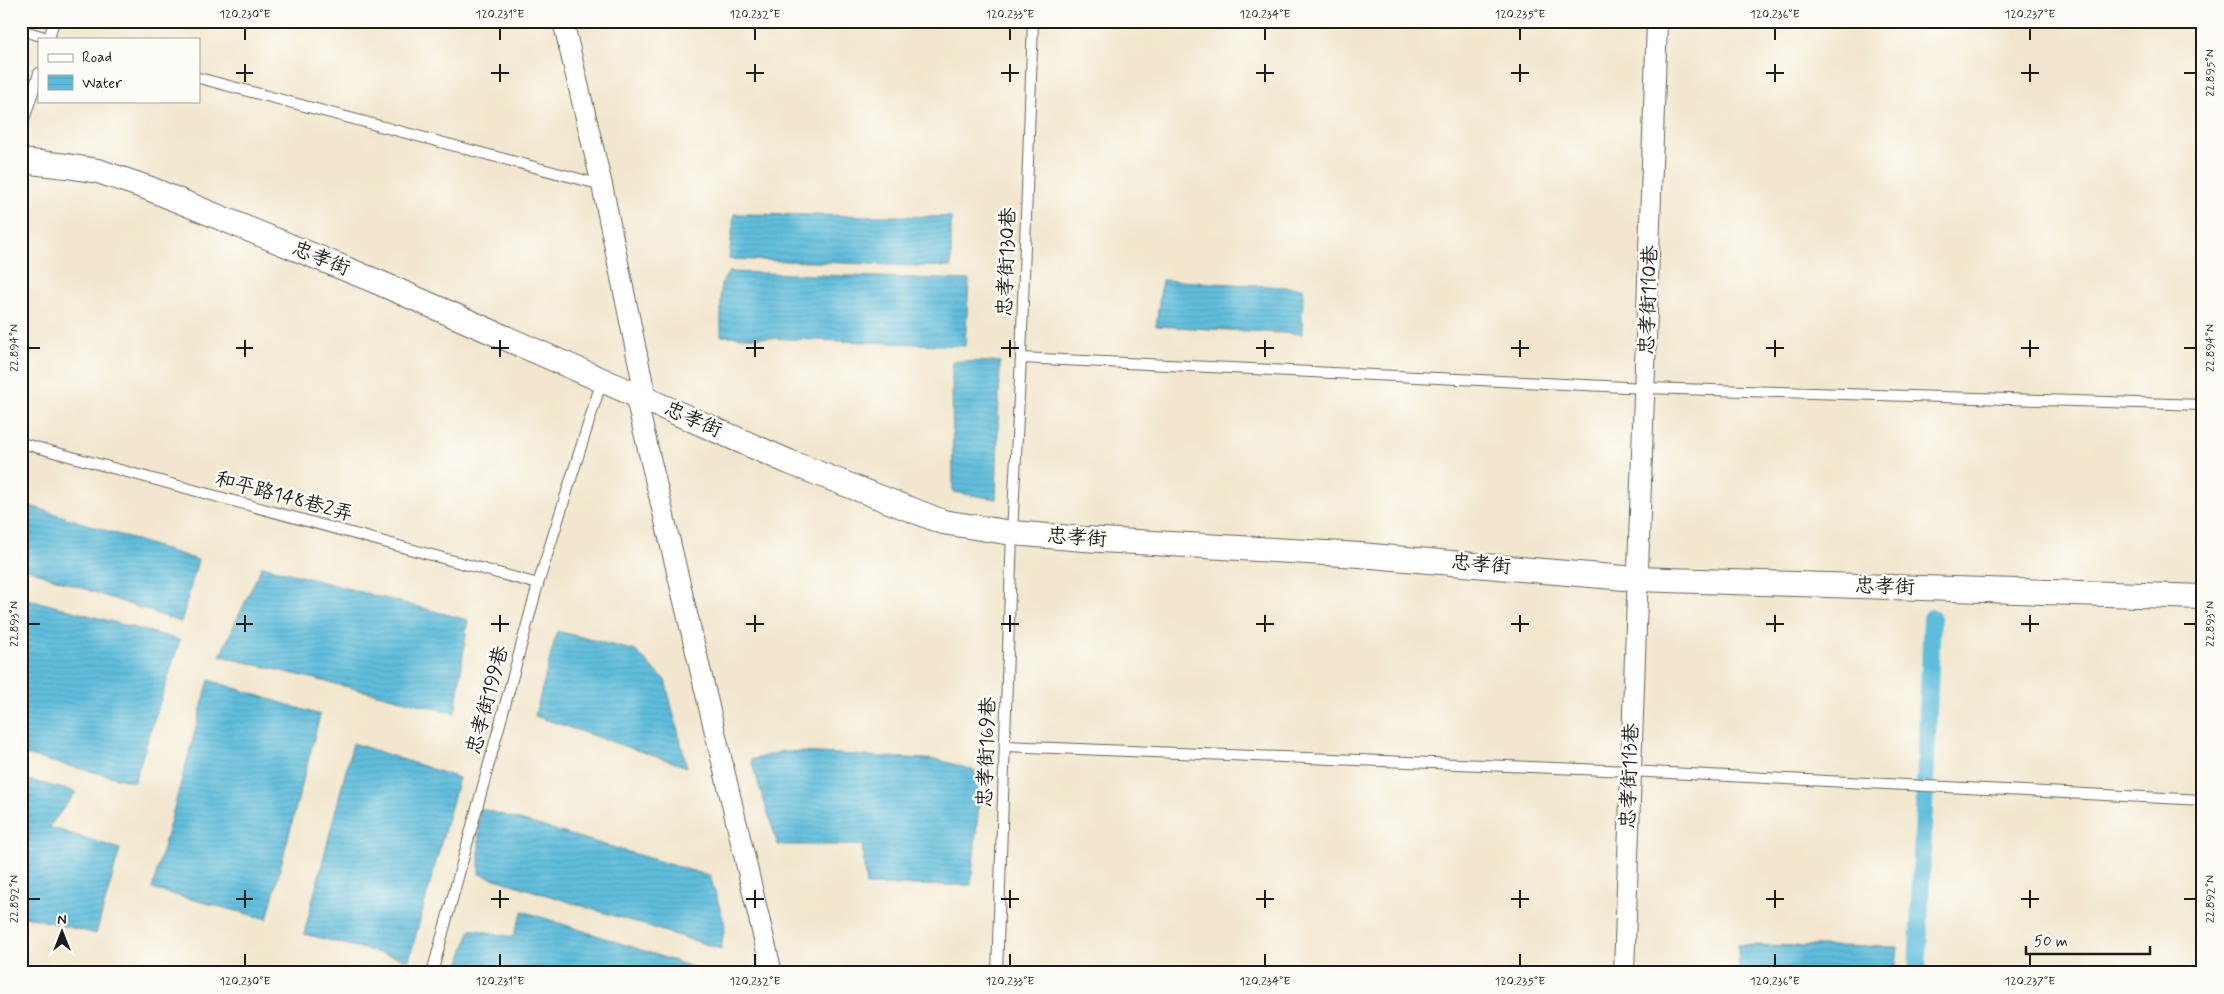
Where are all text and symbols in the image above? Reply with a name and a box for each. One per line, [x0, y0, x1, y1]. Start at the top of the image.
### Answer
text: 120.230°E [220, 7, 270, 23]
text: 120.231°E [476, 7, 524, 23]
text: 120.232°E [730, 7, 780, 23]
text: 120.233°E [986, 7, 1034, 23]
text: 120.234°E [1240, 7, 1290, 23]
text: 120.235°E [1495, 7, 1545, 23]
text: 120.236°E [1750, 7, 1800, 23]
text: 120.237°E [2005, 7, 2055, 23]
legend [38, 38, 200, 102]
text: Road [82, 48, 112, 68]
text: 22.895°N [2203, 49, 2219, 97]
text: Water [82, 74, 122, 94]
street label: 忠孝街130巷 [992, 206, 1022, 317]
street label: 忠孝街 [288, 235, 354, 283]
street label: 忠孝街110巷 [1634, 244, 1664, 355]
text: 22.894°N [7, 324, 23, 372]
text: 22.894°N [2203, 324, 2219, 372]
street label: 忠孝街 [660, 395, 726, 445]
street label: 和平路148巷2弄 [212, 466, 356, 528]
street label: 忠孝街 [1046, 522, 1108, 554]
street label: 忠孝街 [1450, 549, 1512, 581]
street label: 忠孝街 [1855, 572, 1915, 602]
text: 22.893°N [7, 601, 23, 647]
text: 22.893°N [2203, 601, 2219, 647]
street label: 忠孝街199巷 [461, 642, 516, 757]
street label: 忠孝街169巷 [972, 695, 1002, 808]
street label: 忠孝街113巷 [1615, 722, 1645, 829]
text: 22.892°N [7, 875, 23, 923]
text: 22.892°N [2203, 875, 2219, 923]
north arrow [38, 906, 88, 956]
text: N [57, 911, 67, 929]
scale bar [2026, 924, 2150, 956]
text: 50 m [2034, 932, 2068, 952]
text: 120.230°E [220, 974, 270, 990]
text: 120.231°E [476, 974, 524, 990]
text: 120.232°E [730, 974, 780, 990]
text: 120.233°E [986, 974, 1034, 990]
text: 120.234°E [1240, 974, 1290, 990]
text: 120.235°E [1495, 974, 1545, 990]
text: 120.236°E [1750, 974, 1800, 990]
text: 120.237°E [2005, 974, 2055, 990]

